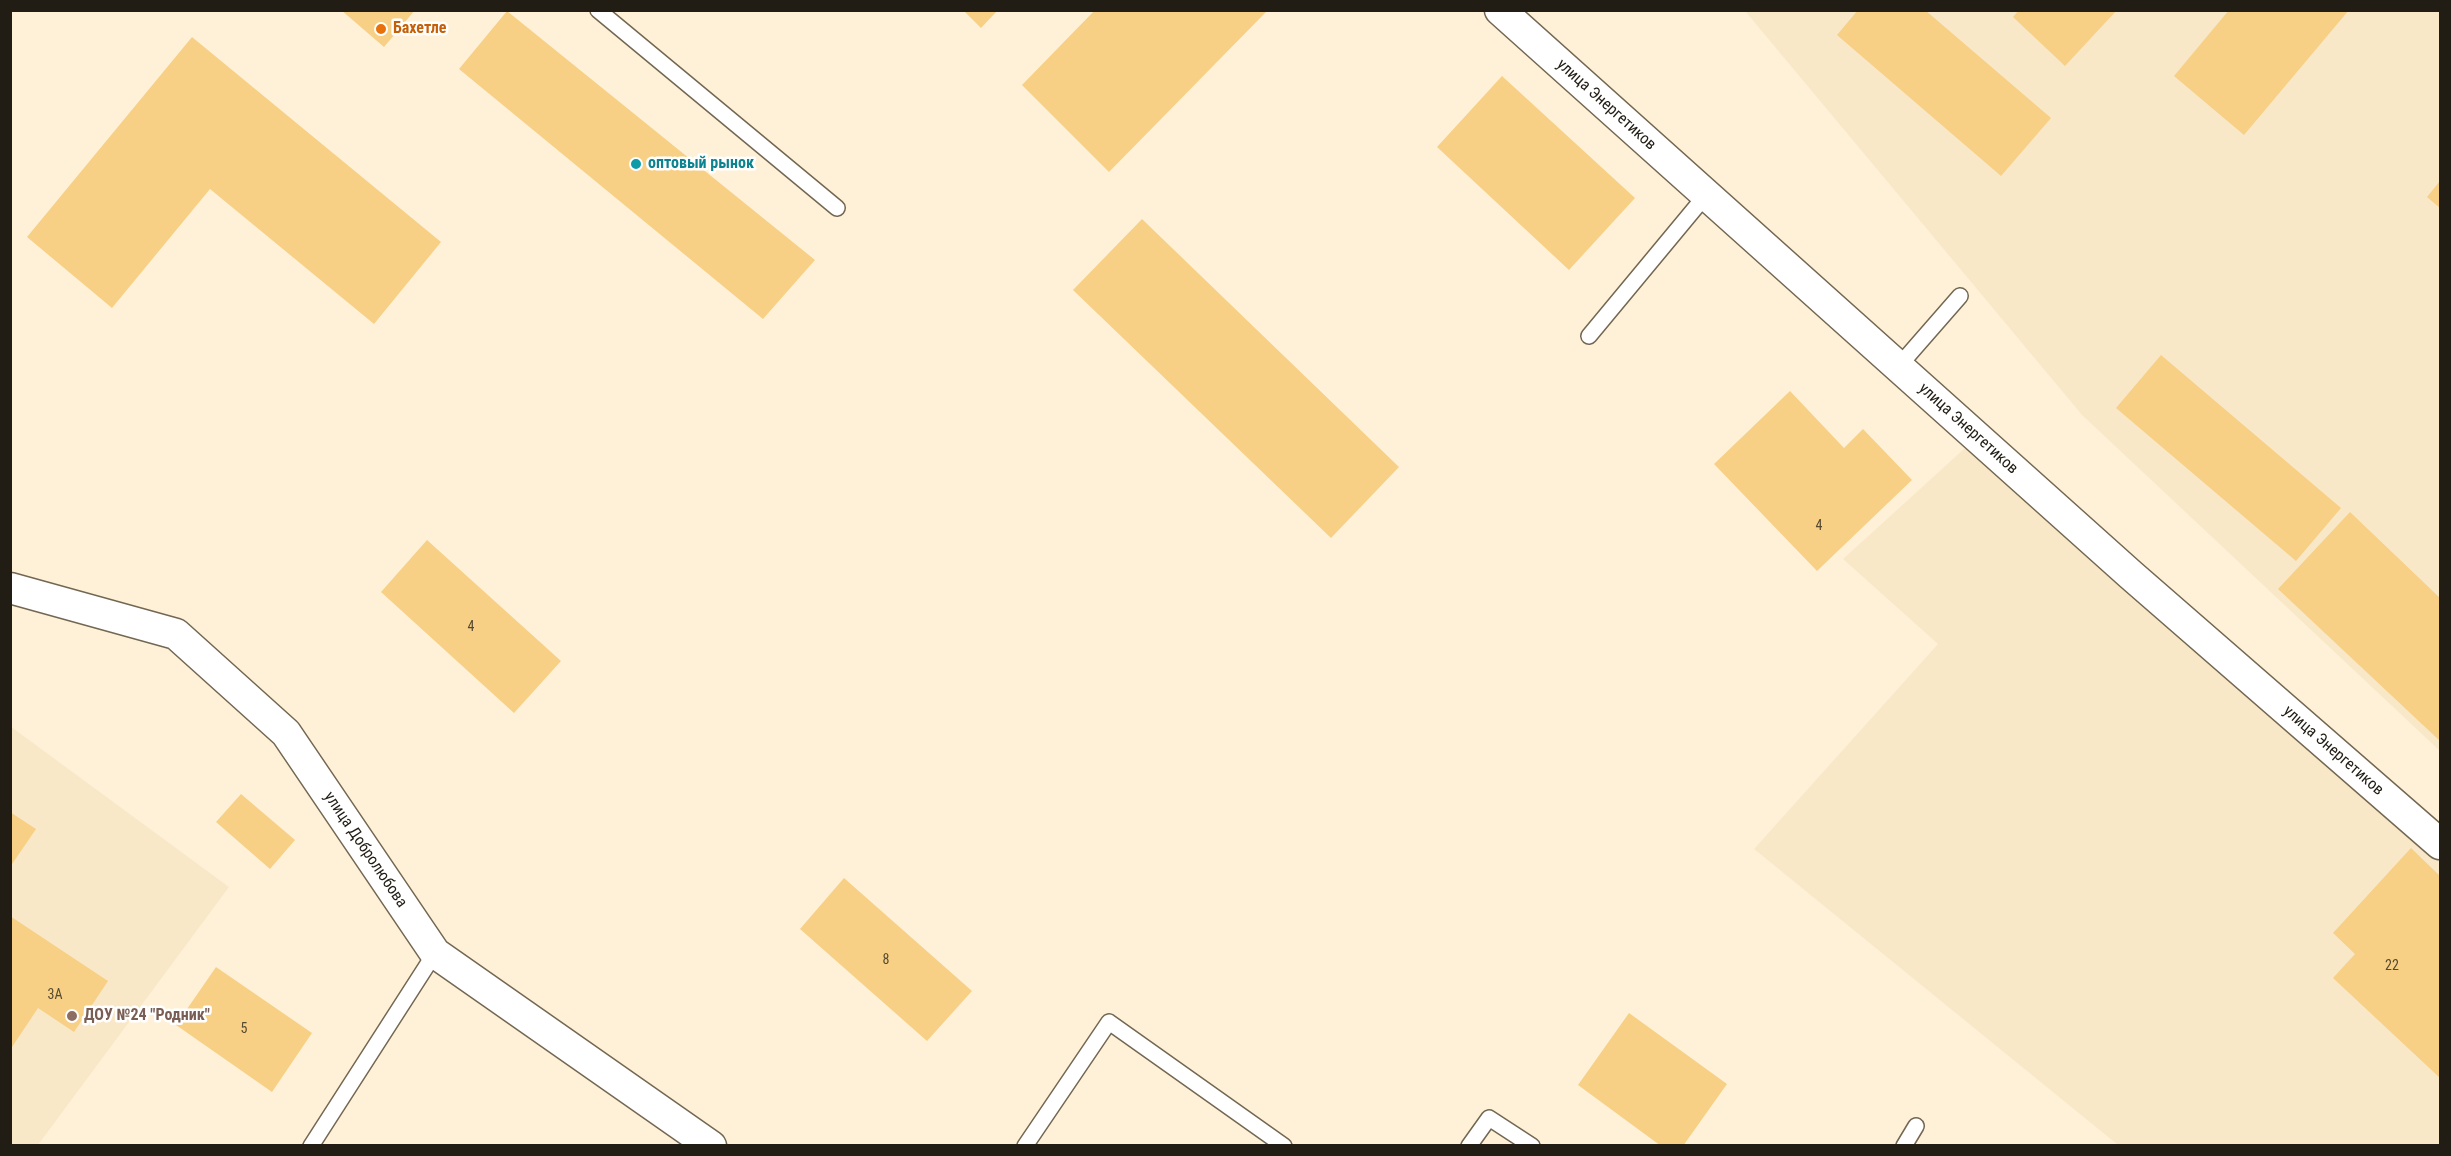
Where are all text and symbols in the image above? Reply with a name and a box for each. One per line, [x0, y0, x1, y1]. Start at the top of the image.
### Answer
place label: Бахетле [393, 19, 447, 39]
marker: Бахетле [374, 22, 388, 36]
street label: улица Энергетиков [1552, 55, 1660, 155]
place label: оптовый рынок [648, 154, 754, 174]
marker: оптовый рынок [629, 157, 643, 171]
street label: улица Энергетиков [1914, 379, 2022, 479]
house number: 4 [1816, 518, 1822, 534]
house number: 4 [468, 619, 474, 635]
street label: улица Энергетиков [2279, 702, 2387, 800]
street label: улица Добролюбова [319, 789, 411, 911]
house number: 8 [883, 952, 889, 968]
house number: 22 [2385, 958, 2399, 974]
house number: 3А [48, 987, 62, 1003]
place label: ДОУ №24 "Родник" [84, 1006, 210, 1026]
marker: ДОУ №24 "Родник" [65, 1009, 79, 1023]
house number: 5 [241, 1021, 247, 1037]

